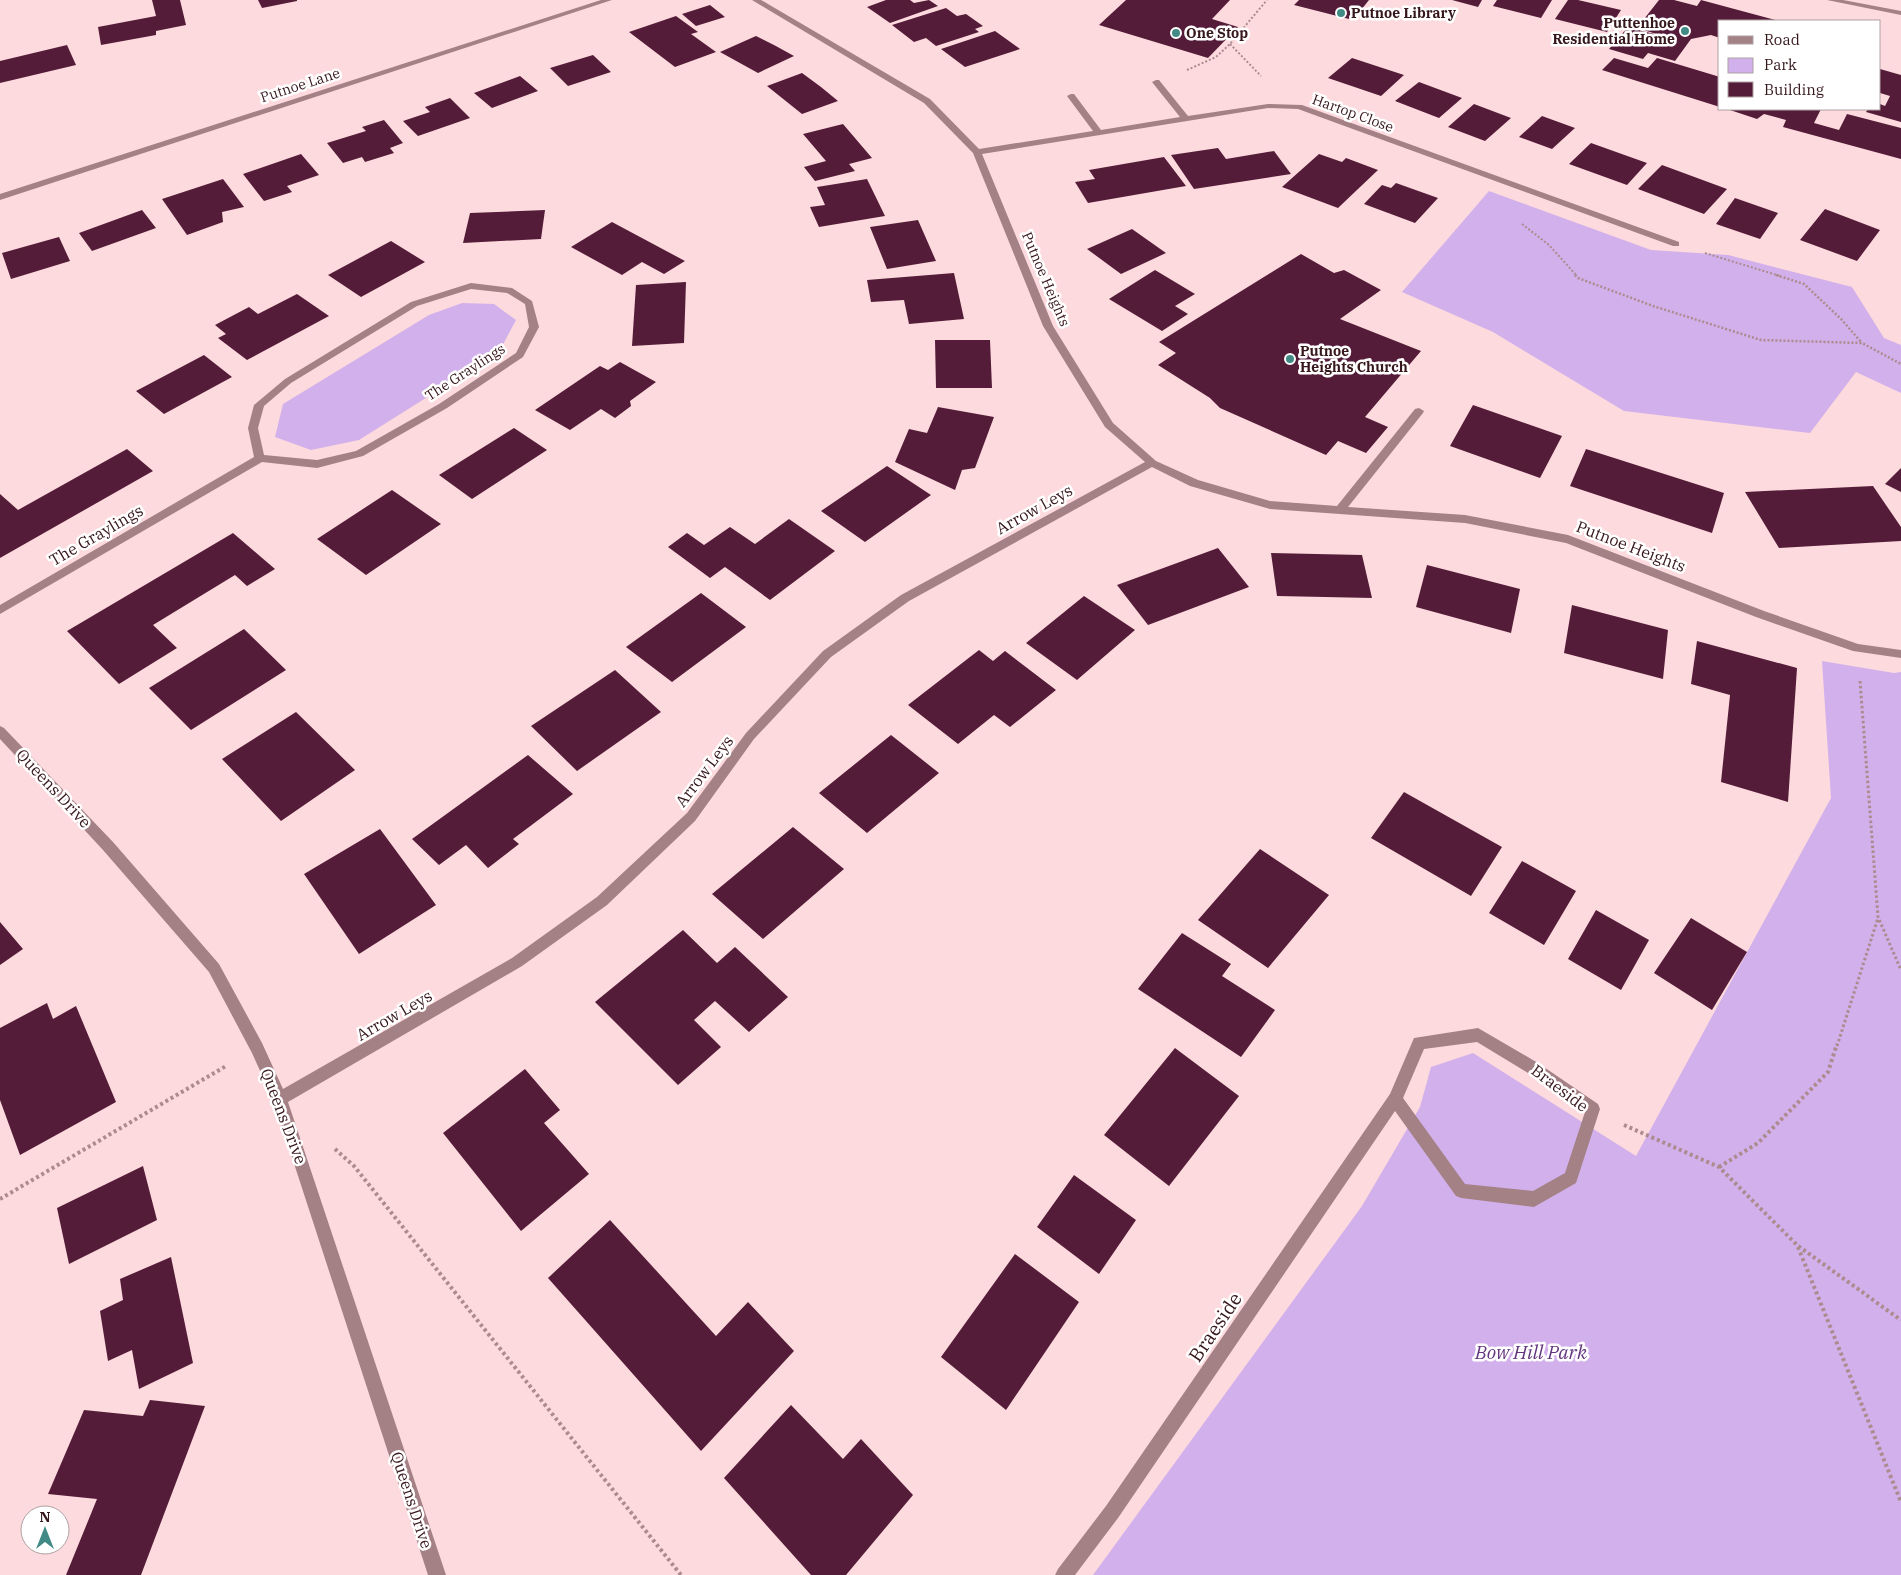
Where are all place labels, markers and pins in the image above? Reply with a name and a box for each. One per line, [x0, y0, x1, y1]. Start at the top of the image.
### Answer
place label: Putnoe Library [1351, 4, 1456, 22]
marker: Putnoe Library [1335, 7, 1347, 19]
place label: Puttenhoe Residential Home [1552, 14, 1675, 48]
place label: One Stop [1186, 24, 1248, 42]
marker: Puttenhoe Residential Home [1679, 25, 1691, 37]
marker: One Stop [1170, 27, 1182, 39]
place label: Putnoe Heights Church [1300, 342, 1408, 376]
marker: Putnoe Heights Church [1284, 353, 1296, 365]

